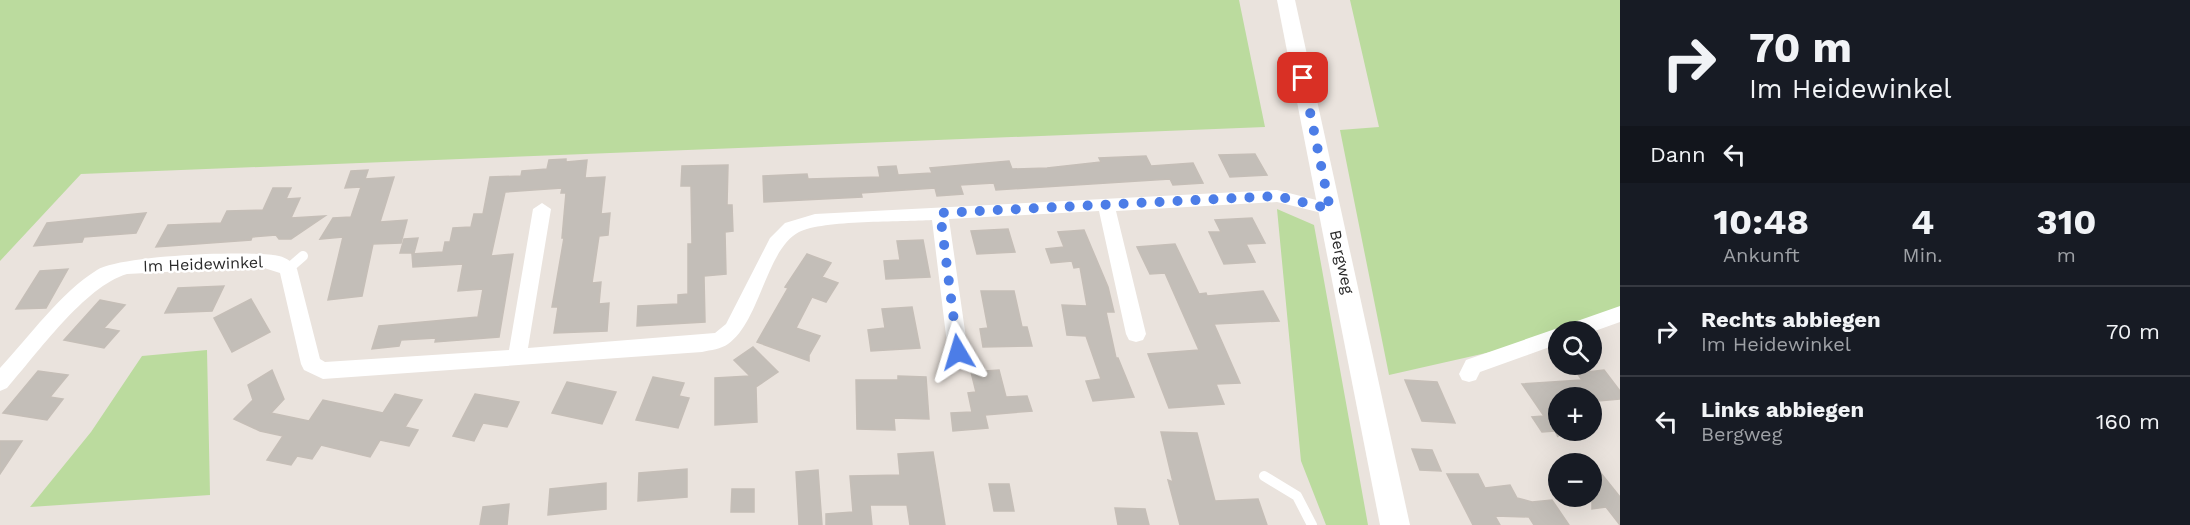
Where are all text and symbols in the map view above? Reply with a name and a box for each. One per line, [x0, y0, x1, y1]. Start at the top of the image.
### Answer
text: 70 m [1749, 23, 1852, 72]
icon: right [1650, 24, 1728, 102]
pin [1277, 52, 1328, 103]
icon: arrive [1286, 61, 1319, 94]
text: Im Heidewinkel [1749, 73, 1951, 105]
icon: left [1718, 138, 1751, 171]
text: Dann [1650, 142, 1706, 167]
text: 10:48 [1714, 201, 1809, 243]
text: 4 [1911, 201, 1934, 243]
text: 310 [2036, 201, 2096, 243]
street label: Bergweg [1326, 228, 1358, 296]
text: Ankunft [1723, 243, 1800, 267]
text: Min. [1903, 243, 1943, 267]
text: m [2057, 243, 2076, 267]
street label: Im Heidewinkel [143, 252, 263, 276]
text: Rechts abbiegen [1701, 307, 1881, 332]
icon: right [1650, 315, 1683, 348]
text: 70 m [2106, 319, 2160, 344]
position arrow [926, 320, 990, 384]
map controls [1548, 321, 1602, 507]
button: search [1548, 321, 1602, 375]
text: Im Heidewinkel [1701, 332, 1851, 356]
button: + [1548, 387, 1602, 441]
text: Links abbiegen [1701, 397, 1864, 422]
icon: left [1650, 405, 1683, 438]
text: 160 m [2096, 409, 2160, 434]
text: Bergweg [1701, 422, 1782, 446]
button: − [1548, 453, 1602, 507]

